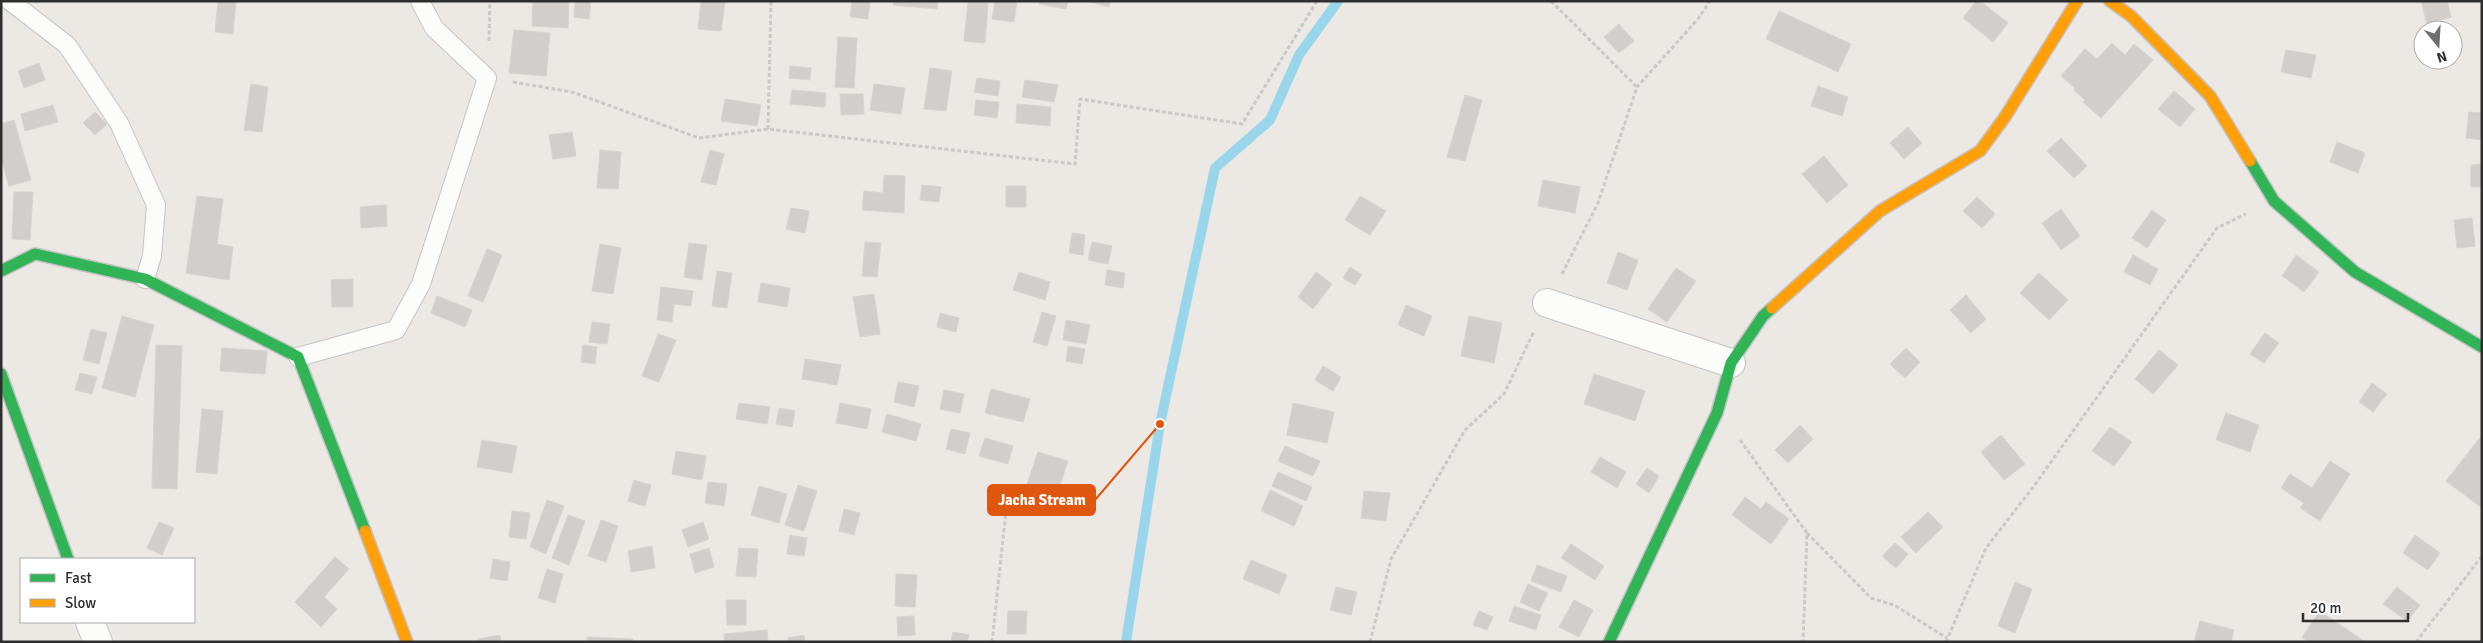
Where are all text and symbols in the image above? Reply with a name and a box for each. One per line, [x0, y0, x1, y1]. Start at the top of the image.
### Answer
north arrow [2413, 20, 2463, 70]
text: N [2435, 47, 2449, 66]
callout: Jacha Stream [988, 485, 1095, 515]
text: Jacha Stream [998, 491, 1086, 509]
legend [20, 558, 195, 623]
text: Fast [65, 569, 92, 587]
scale bar [2303, 590, 2408, 622]
text: Slow [65, 594, 96, 612]
text: 20 m [2310, 599, 2341, 617]

